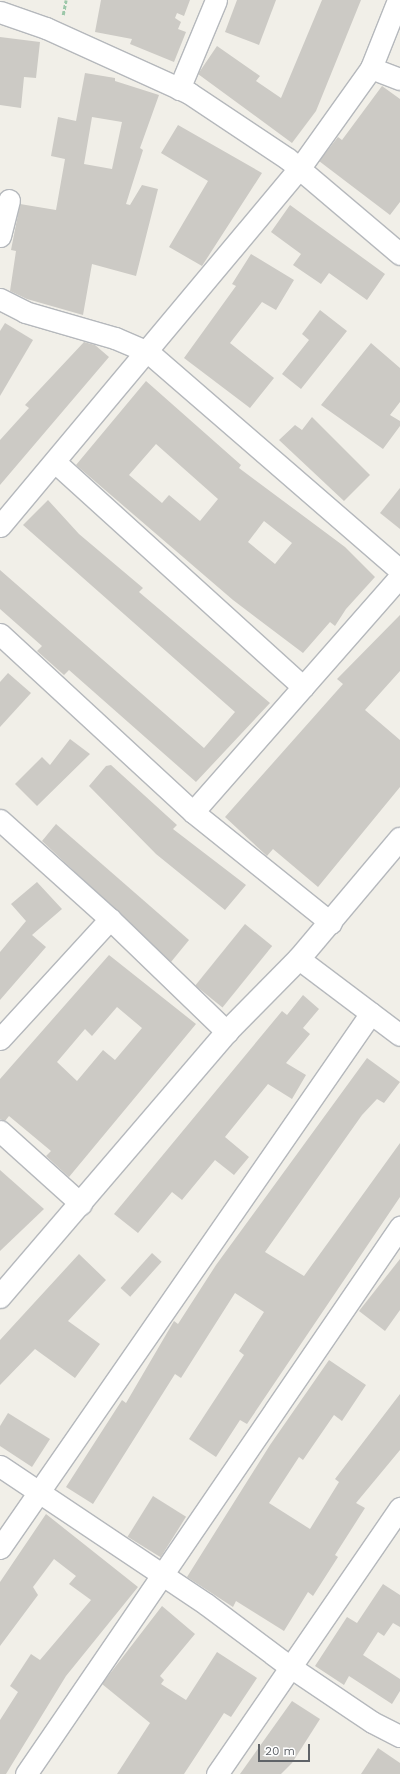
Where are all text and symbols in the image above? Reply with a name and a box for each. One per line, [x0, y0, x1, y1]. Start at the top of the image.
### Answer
scale bar [260, 1736, 312, 1762]
text: 20 m [265, 1744, 295, 1758]

